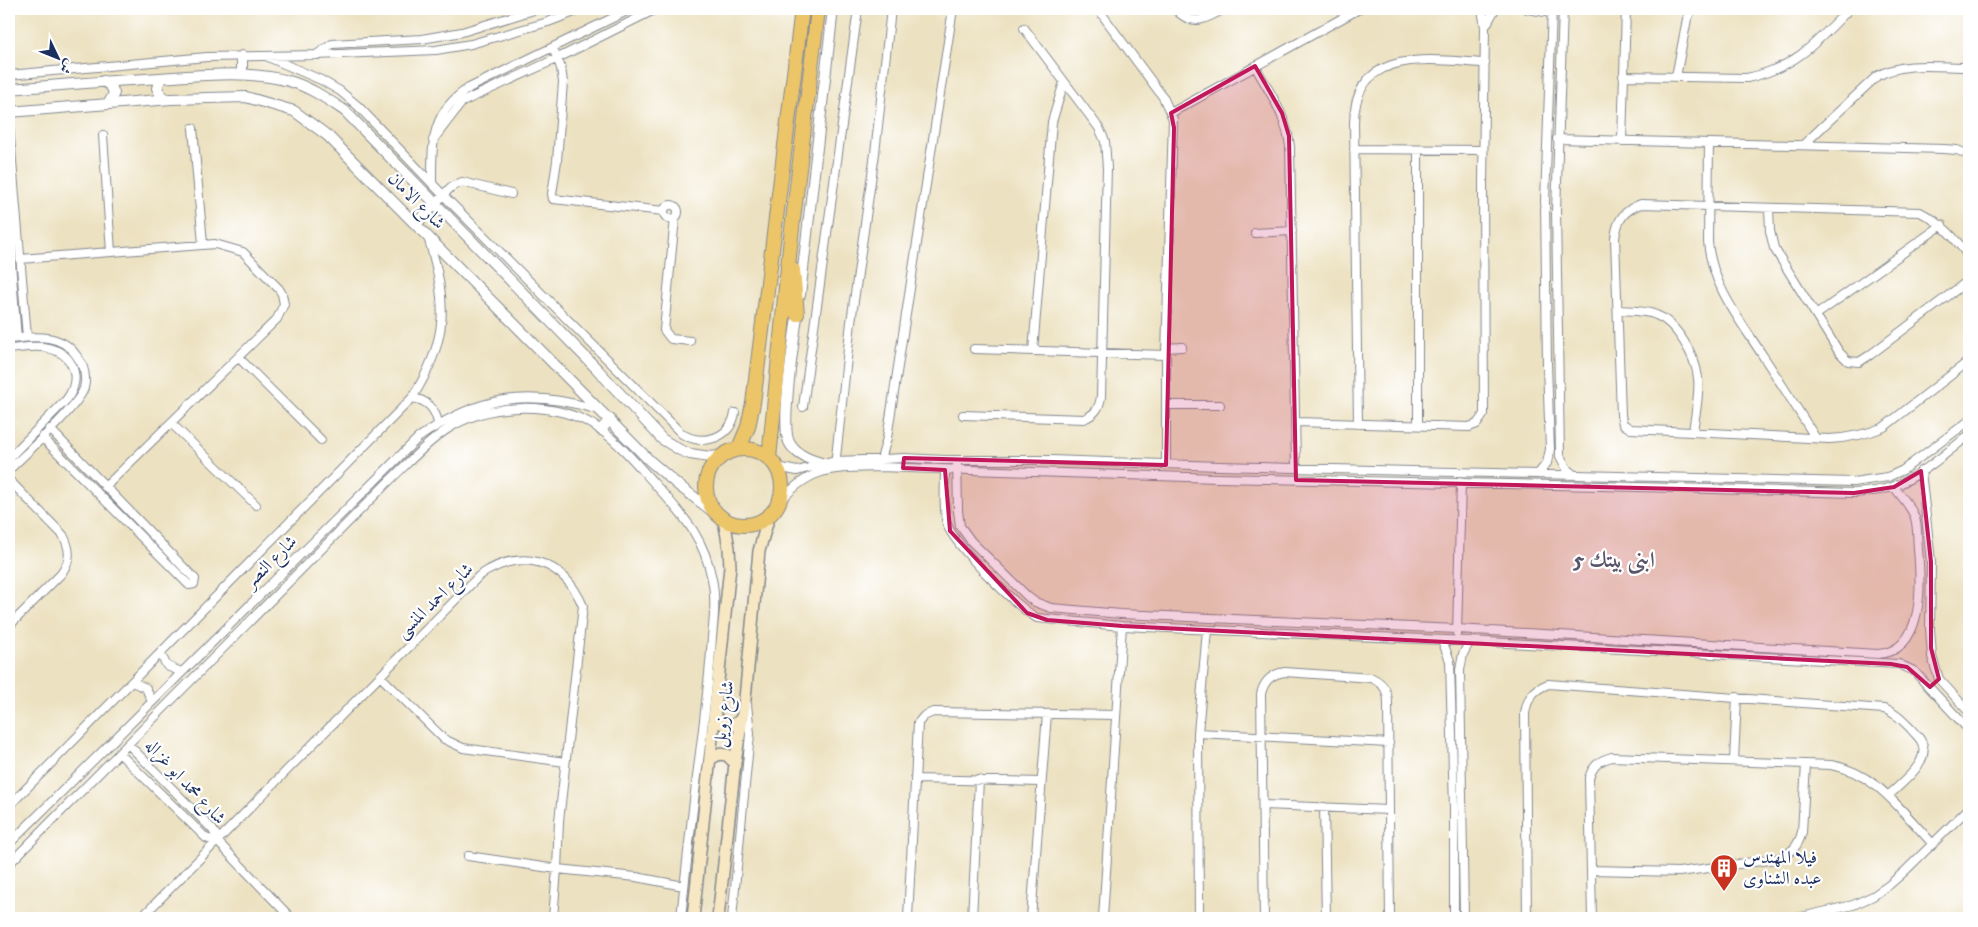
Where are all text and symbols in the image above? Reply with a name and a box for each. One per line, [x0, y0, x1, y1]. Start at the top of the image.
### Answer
north arrow [32, 32, 82, 82]
text: ش [55, 55, 78, 77]
street label: شارع الامان [381, 168, 449, 236]
street label: شارع النصر [239, 531, 304, 597]
district label: ابنى بيتك 5 [1572, 547, 1655, 575]
street label: شارع احمد المنسى [392, 559, 480, 646]
street label: شارع زويل [708, 679, 743, 749]
street label: شارع محمد ابو غزاله [138, 735, 230, 831]
place label: فيلا المهندس عبده الشناوى [1743, 847, 1822, 890]
building icon: فيلا المهندس عبده الشناوى [1709, 853, 1739, 892]

